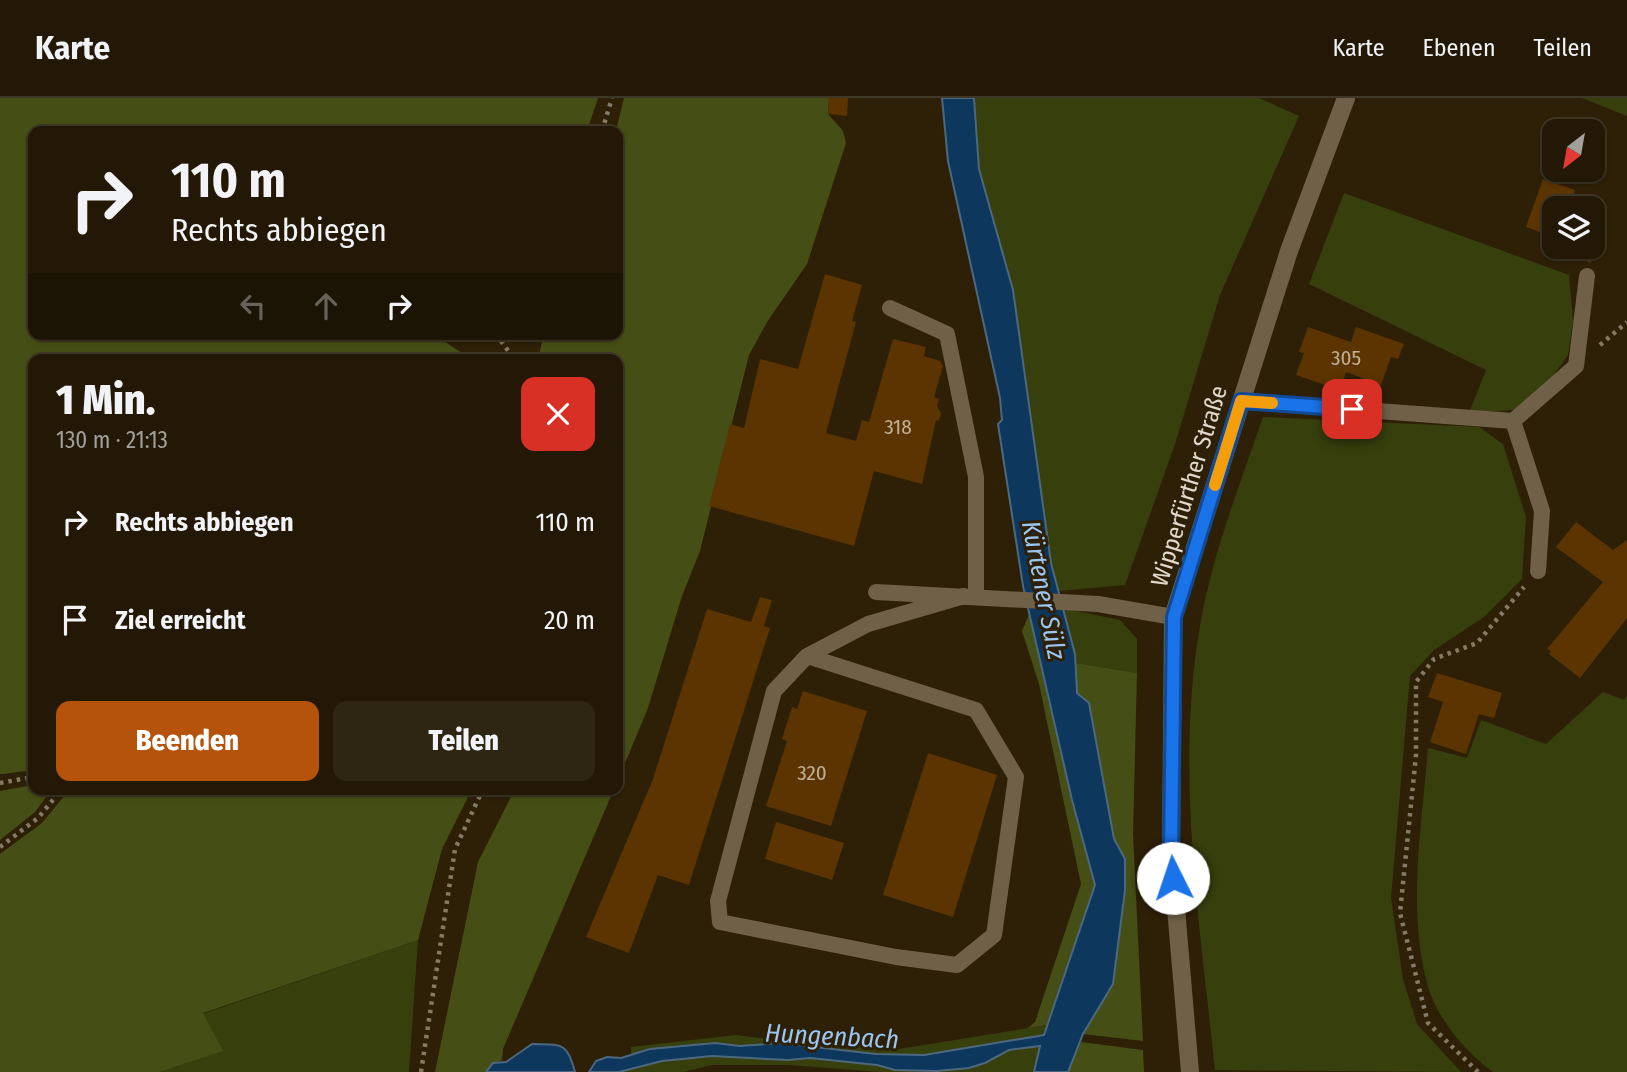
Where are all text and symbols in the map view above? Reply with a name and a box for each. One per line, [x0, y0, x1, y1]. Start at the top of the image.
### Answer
text: Karte [35, 28, 110, 68]
text: Karte [1333, 34, 1385, 62]
text: Ebenen [1423, 34, 1496, 62]
text: Teilen [1534, 34, 1592, 62]
north arrow [1542, 119, 1605, 182]
map controls [1542, 119, 1605, 259]
text: 110 m [171, 151, 286, 210]
icon: right [56, 154, 147, 245]
button: layers [1542, 196, 1605, 259]
text: Rechts abbiegen [171, 211, 387, 249]
icon: left [234, 287, 272, 325]
icon: ahead [307, 287, 345, 325]
icon: right [380, 287, 418, 325]
house number: 305 [1331, 345, 1361, 371]
text: 1 Min. [56, 375, 156, 425]
button: close [521, 377, 595, 451]
pin [1322, 379, 1382, 439]
street label: Wipperfürther Straße [1145, 382, 1233, 590]
icon: arrive [1333, 390, 1371, 428]
house number: 318 [884, 414, 912, 440]
text: 130 m · 21:13 [56, 426, 168, 454]
icon: right [56, 503, 94, 541]
text: Rechts abbiegen [115, 507, 294, 538]
text: 110 m [535, 507, 595, 538]
water label: Kürtener Sülz [1015, 518, 1072, 663]
icon: arrive [56, 601, 94, 639]
text: Ziel erreicht [115, 605, 246, 636]
text: 20 m [544, 605, 595, 636]
button: Beenden [56, 701, 319, 781]
button: Teilen [333, 701, 595, 781]
house number: 320 [797, 760, 827, 786]
position arrow [1136, 841, 1210, 915]
water label: Hungenbach [764, 1018, 900, 1055]

